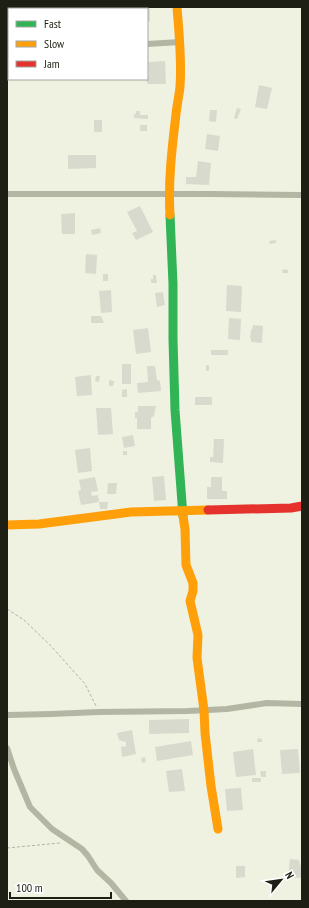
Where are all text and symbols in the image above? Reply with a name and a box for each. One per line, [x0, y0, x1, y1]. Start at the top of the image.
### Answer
legend [8, 8, 148, 80]
text: Fast [44, 16, 62, 31]
text: Slow [44, 36, 65, 51]
text: Jam [43, 56, 60, 71]
north arrow [261, 860, 301, 900]
text: N [282, 869, 297, 881]
scale bar [10, 874, 111, 900]
text: 100 m [16, 880, 43, 895]

